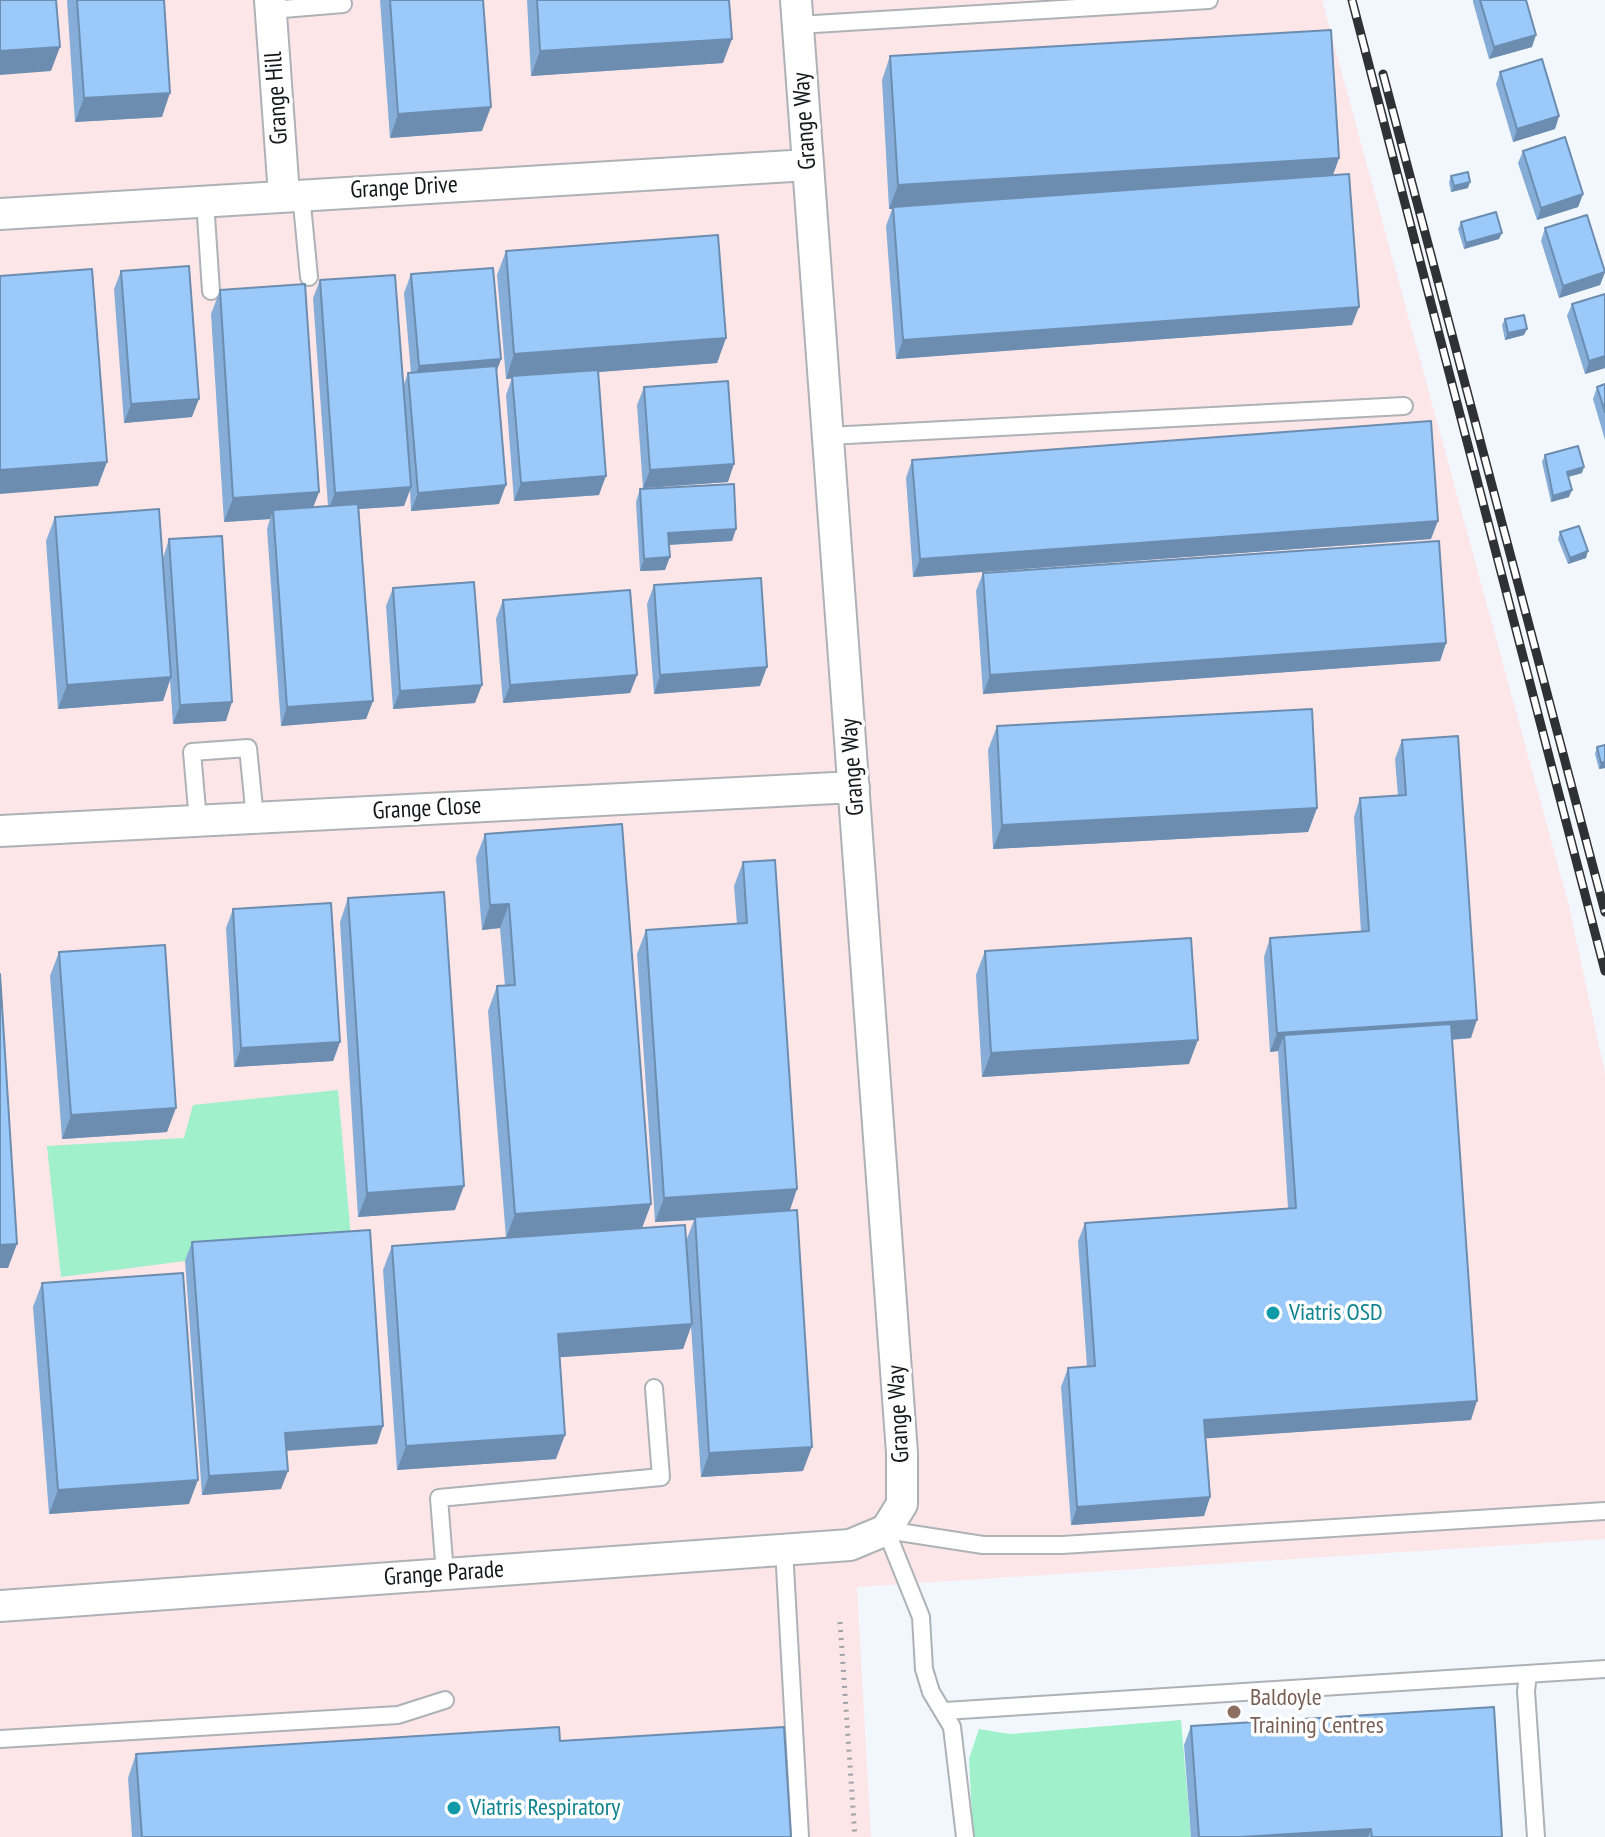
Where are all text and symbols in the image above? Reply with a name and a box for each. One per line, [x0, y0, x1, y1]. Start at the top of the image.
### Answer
street label: Grange Hill [259, 51, 295, 145]
street label: Grange Way [787, 71, 823, 171]
street label: Grange Drive [350, 171, 458, 205]
street label: Grange Way [835, 717, 871, 817]
street label: Grange Close [372, 792, 482, 826]
place label: Viatris OSD [1289, 1299, 1383, 1327]
marker: Viatris OSD [1264, 1304, 1282, 1322]
street label: Grange Way [882, 1364, 916, 1464]
street label: Grange Parade [383, 1555, 505, 1593]
place label: Baldoyle Training Centres [1250, 1684, 1384, 1740]
marker: Baldoyle Training Centres [1225, 1703, 1243, 1721]
place label: Viatris Respiratory [470, 1794, 620, 1822]
marker: Viatris Respiratory [445, 1799, 463, 1817]

